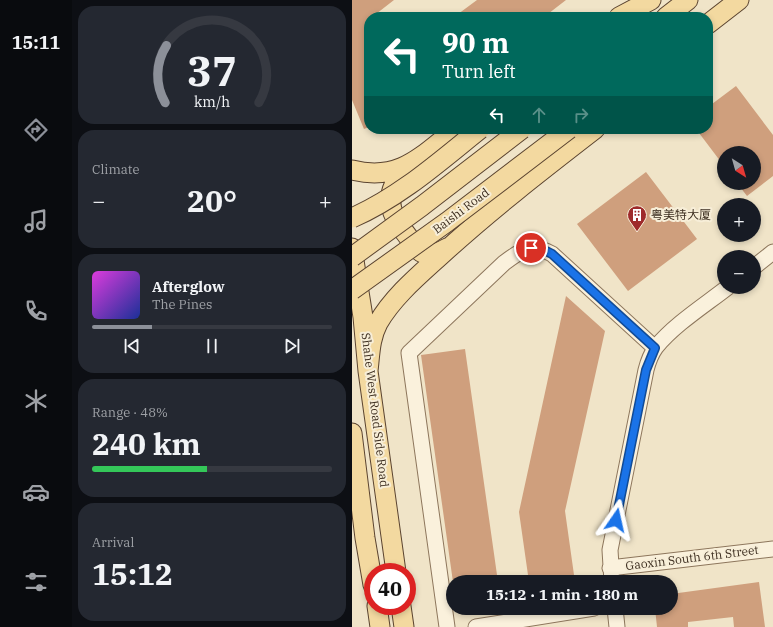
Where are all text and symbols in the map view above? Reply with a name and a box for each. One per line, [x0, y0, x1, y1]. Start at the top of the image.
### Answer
text: 90 m [442, 24, 509, 61]
icon: left [376, 28, 428, 80]
text: 15:11 [12, 31, 60, 54]
text: 37 [187, 43, 237, 97]
text: Turn left [442, 60, 516, 83]
text: km/h [194, 92, 230, 111]
icon: left [486, 104, 508, 126]
icon: ahead [528, 104, 550, 126]
icon: right [570, 104, 592, 126]
icon: directions [22, 116, 50, 144]
north arrow [717, 146, 761, 190]
map controls [717, 146, 761, 294]
text: Climate [92, 161, 139, 178]
text: 20° [187, 181, 237, 220]
street label: Baishi Road [429, 184, 492, 237]
text: − [92, 186, 105, 215]
text: + [319, 186, 332, 215]
button: + [717, 198, 761, 242]
building icon: 粤美特大厦 [626, 204, 648, 232]
icon: music [22, 207, 50, 235]
place label: 粤美特大厦 [651, 207, 711, 222]
pin [514, 231, 548, 265]
icon: arrive [520, 237, 542, 259]
button: − [717, 250, 761, 294]
text: Afterglow [152, 277, 225, 296]
text: The Pines [152, 296, 212, 313]
icon: phone [22, 297, 50, 325]
street label: Shahe West Road Side Road [359, 332, 392, 488]
icon: previous [121, 335, 143, 357]
icon: pause [201, 335, 223, 357]
icon: next [281, 335, 303, 357]
icon: climate [22, 387, 50, 415]
text: Range · 48% [92, 404, 168, 421]
text: 240 km [92, 424, 201, 463]
icon: car [22, 478, 50, 506]
position arrow [595, 499, 637, 541]
text: Arrival [92, 534, 134, 551]
street label: Gaoxin South 6th Street [625, 542, 759, 573]
text: 15:12 [92, 554, 173, 593]
speed limit sign: 40 [364, 563, 416, 615]
icon: filters [22, 568, 50, 596]
text: 15:12 · 1 min · 180 m [486, 585, 638, 604]

